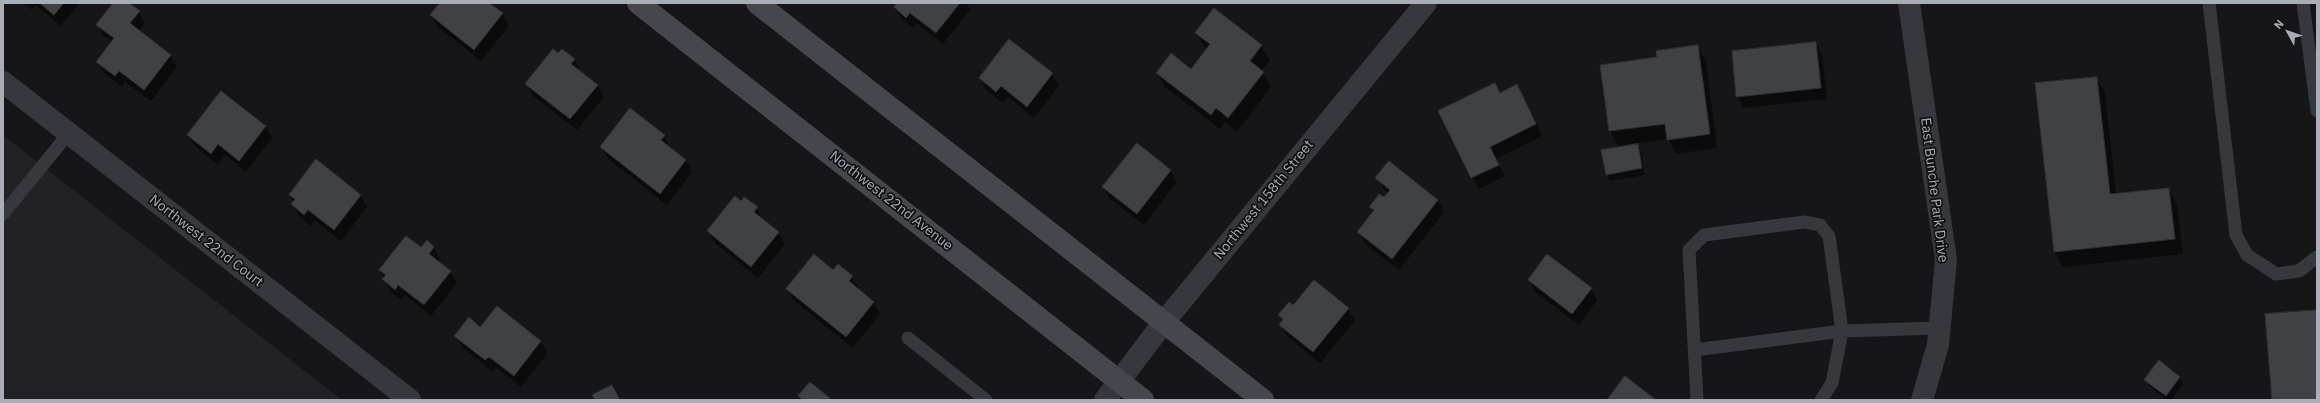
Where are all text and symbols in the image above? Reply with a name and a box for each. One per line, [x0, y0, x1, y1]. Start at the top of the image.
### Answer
north arrow [2268, 12, 2308, 52]
text: N [2271, 17, 2287, 32]
street label: East Bunche Park Drive [1917, 117, 1951, 263]
street label: Northwest 158th Street [1211, 137, 1317, 263]
street label: Northwest 22nd Avenue [826, 148, 956, 254]
street label: Northwest 22nd Court [146, 191, 266, 291]

